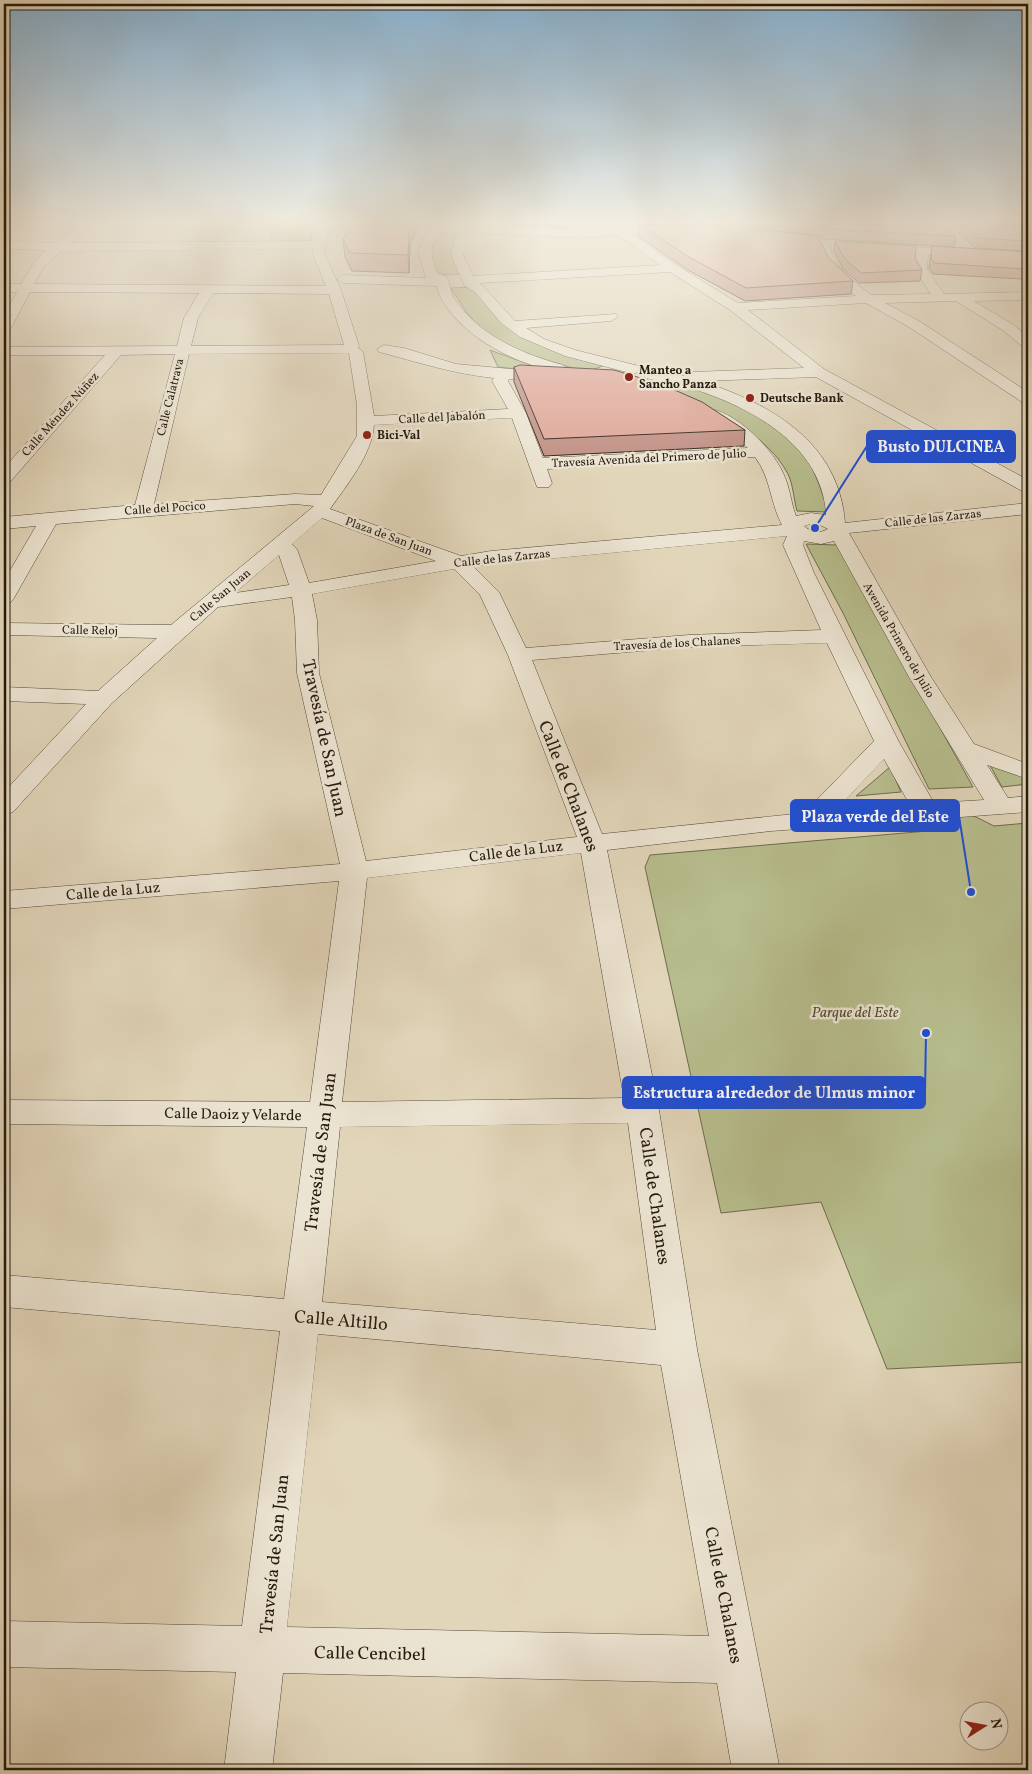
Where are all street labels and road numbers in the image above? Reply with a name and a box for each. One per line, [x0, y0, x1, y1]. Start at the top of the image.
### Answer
street label: Calle Calatrava [154, 357, 188, 438]
street label: Calle Méndez Núñez [19, 369, 103, 460]
street label: Calle del Jabalón [398, 408, 486, 428]
street label: Travesía Avenida del Primero de Julio [551, 446, 747, 472]
street label: Calle del Pocico [124, 498, 206, 520]
street label: Calle de las Zarzas [884, 506, 982, 532]
street label: Plaza de San Juan [343, 514, 435, 560]
street label: Calle de las Zarzas [453, 546, 551, 572]
street label: Calle San Juan [187, 565, 255, 626]
street label: Avenida Primero de Julio [859, 580, 938, 701]
street label: Calle Reloj [62, 623, 118, 639]
street label: Travesía de los Chalanes [613, 633, 741, 655]
street label: Travesía de San Juan [295, 657, 353, 820]
street label: Calle de Chalanes [531, 717, 604, 856]
street label: Calle de la Luz [468, 836, 564, 869]
street label: Calle de la Luz [65, 878, 161, 907]
street label: Travesía de San Juan [299, 1071, 344, 1233]
street label: Calle Daoiz y Velarde [164, 1104, 302, 1127]
street label: Calle de Chalanes [631, 1126, 676, 1267]
street label: Calle Altillo [293, 1305, 389, 1338]
street label: Travesía de San Juan [255, 1473, 296, 1635]
street label: Calle de Chalanes [697, 1525, 748, 1666]
street label: Calle Cencibel [314, 1641, 426, 1668]

